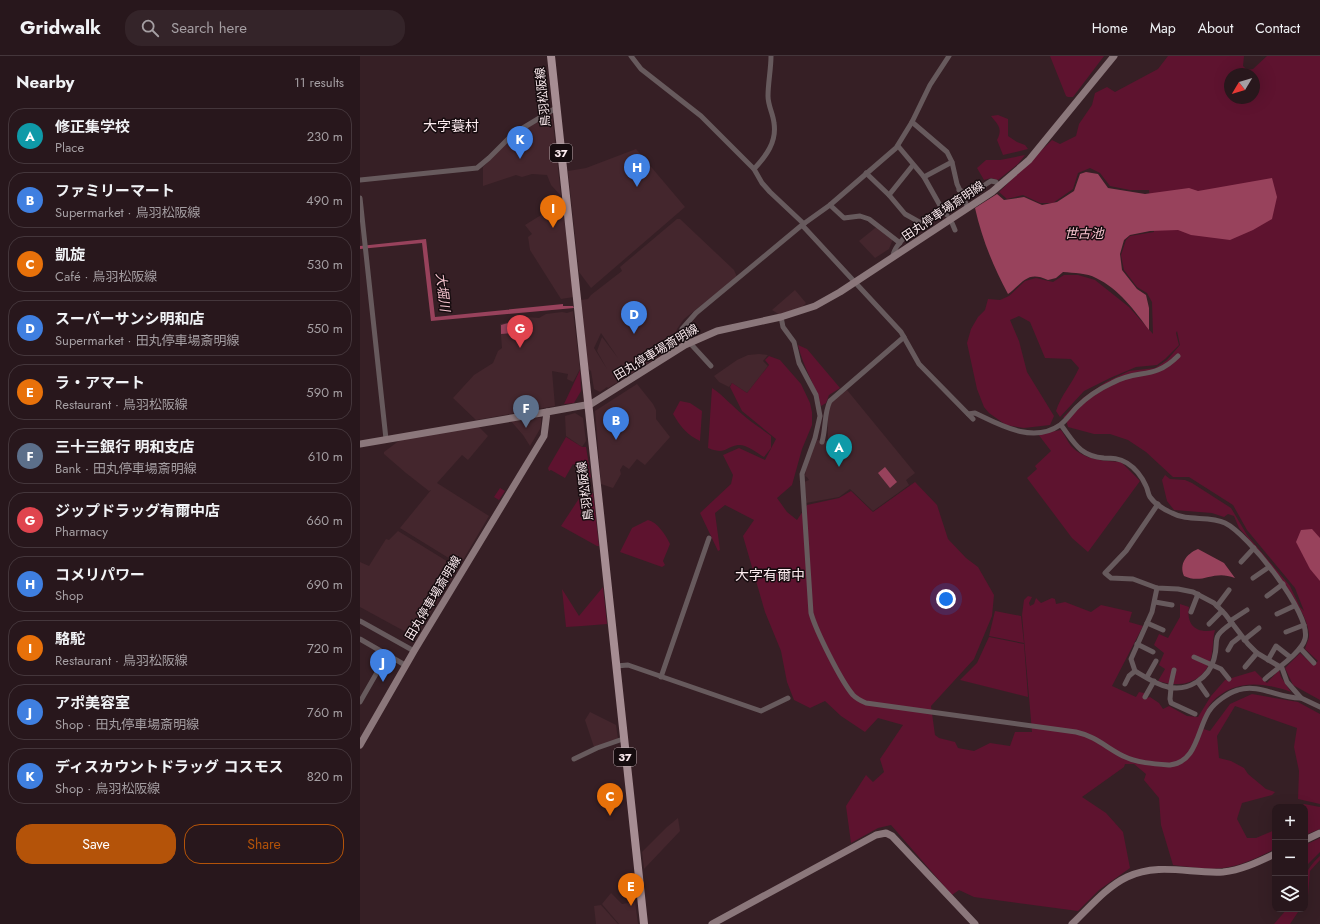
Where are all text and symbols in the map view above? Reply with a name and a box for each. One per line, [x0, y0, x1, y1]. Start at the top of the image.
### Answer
search box [125, 10, 405, 46]
text: Gridwalk [20, 14, 101, 41]
icon: search [139, 17, 161, 39]
text: Search here [171, 17, 247, 39]
text: Home [1092, 18, 1128, 38]
text: Map [1150, 18, 1176, 38]
text: About [1198, 18, 1233, 38]
text: Contact [1255, 18, 1300, 38]
street label: 鳥羽松阪線 [531, 66, 555, 128]
north arrow [1224, 68, 1260, 104]
text: Nearby [16, 70, 74, 94]
text: 11 results [294, 73, 344, 92]
text: 修正集学校 [55, 116, 130, 138]
district label: 大字蓑村 [423, 116, 479, 136]
pin: K [507, 126, 533, 159]
text: A [25, 127, 35, 146]
text: 230 m [307, 127, 343, 146]
text: Place [55, 138, 84, 157]
road number: 37 [550, 144, 572, 162]
pin: H [624, 154, 650, 187]
street label: 田丸停車場斎明線 [898, 177, 988, 245]
text: ファミリーマート [55, 180, 175, 202]
text: B [26, 191, 34, 210]
text: 490 m [306, 191, 343, 210]
pin: I [540, 195, 566, 228]
text: Supermarket · 鳥羽松阪線 [55, 203, 200, 222]
water label: 世古池 [1064, 224, 1105, 243]
text: 凱旋 [55, 244, 85, 266]
text: C [25, 255, 35, 274]
text: 530 m [307, 255, 343, 274]
text: Café · 鳥羽松阪線 [55, 267, 157, 286]
water label: 大堀川 [431, 271, 455, 314]
pin: D [621, 301, 647, 334]
text: スーパーサンシ明和店 [55, 308, 205, 330]
pin: G [507, 315, 533, 348]
text: D [25, 319, 35, 338]
text: 550 m [306, 319, 343, 338]
street label: 田丸停車場斎明線 [610, 320, 702, 384]
text: Supermarket · 田丸停車場斎明線 [55, 331, 239, 350]
text: ラ・アマート [55, 372, 145, 394]
text: E [26, 383, 34, 402]
text: 590 m [306, 383, 343, 402]
text: Restaurant · 鳥羽松阪線 [55, 395, 188, 414]
pin: F [513, 395, 539, 428]
pin: B [603, 407, 629, 440]
pin: A [826, 434, 852, 467]
text: 三十三銀行 明和支店 [55, 436, 195, 458]
text: F [26, 447, 34, 466]
text: 610 m [308, 447, 343, 466]
text: Bank · 田丸停車場斎明線 [55, 459, 197, 478]
street label: 鳥羽松阪線 [572, 460, 598, 522]
text: ジップドラッグ有爾中店 [55, 500, 220, 522]
text: G [25, 511, 35, 530]
text: 660 m [306, 511, 343, 530]
text: Pharmacy [55, 522, 108, 541]
street label: 田丸停車場斎明線 [401, 552, 465, 644]
text: コメリパワー [55, 564, 145, 586]
district label: 大字有爾中 [735, 565, 805, 585]
text: H [25, 575, 35, 594]
text: 690 m [306, 575, 343, 594]
text: Shop [55, 586, 83, 605]
your location [936, 589, 956, 609]
text: 駱駝 [55, 628, 85, 650]
text: I [28, 639, 32, 658]
text: 720 m [307, 639, 343, 658]
pin: J [370, 649, 396, 682]
text: Restaurant · 鳥羽松阪線 [55, 651, 188, 670]
text: アポ美容室 [55, 692, 130, 714]
text: J [28, 703, 32, 722]
text: 760 m [307, 703, 343, 722]
text: Shop · 田丸停車場斎明線 [55, 715, 199, 734]
road number: 37 [614, 748, 636, 766]
text: ディスカウントドラッグ コスモス [55, 756, 283, 778]
text: K [25, 767, 35, 786]
text: 820 m [307, 767, 343, 786]
text: Shop · 鳥羽松阪線 [55, 779, 160, 798]
pin: C [597, 783, 623, 816]
map controls [1272, 804, 1308, 912]
button: + [1272, 804, 1308, 840]
button: Save [16, 824, 176, 864]
button: Share [184, 824, 344, 864]
button: − [1272, 840, 1308, 876]
pin: E [618, 873, 644, 906]
button: layers [1272, 876, 1308, 912]

